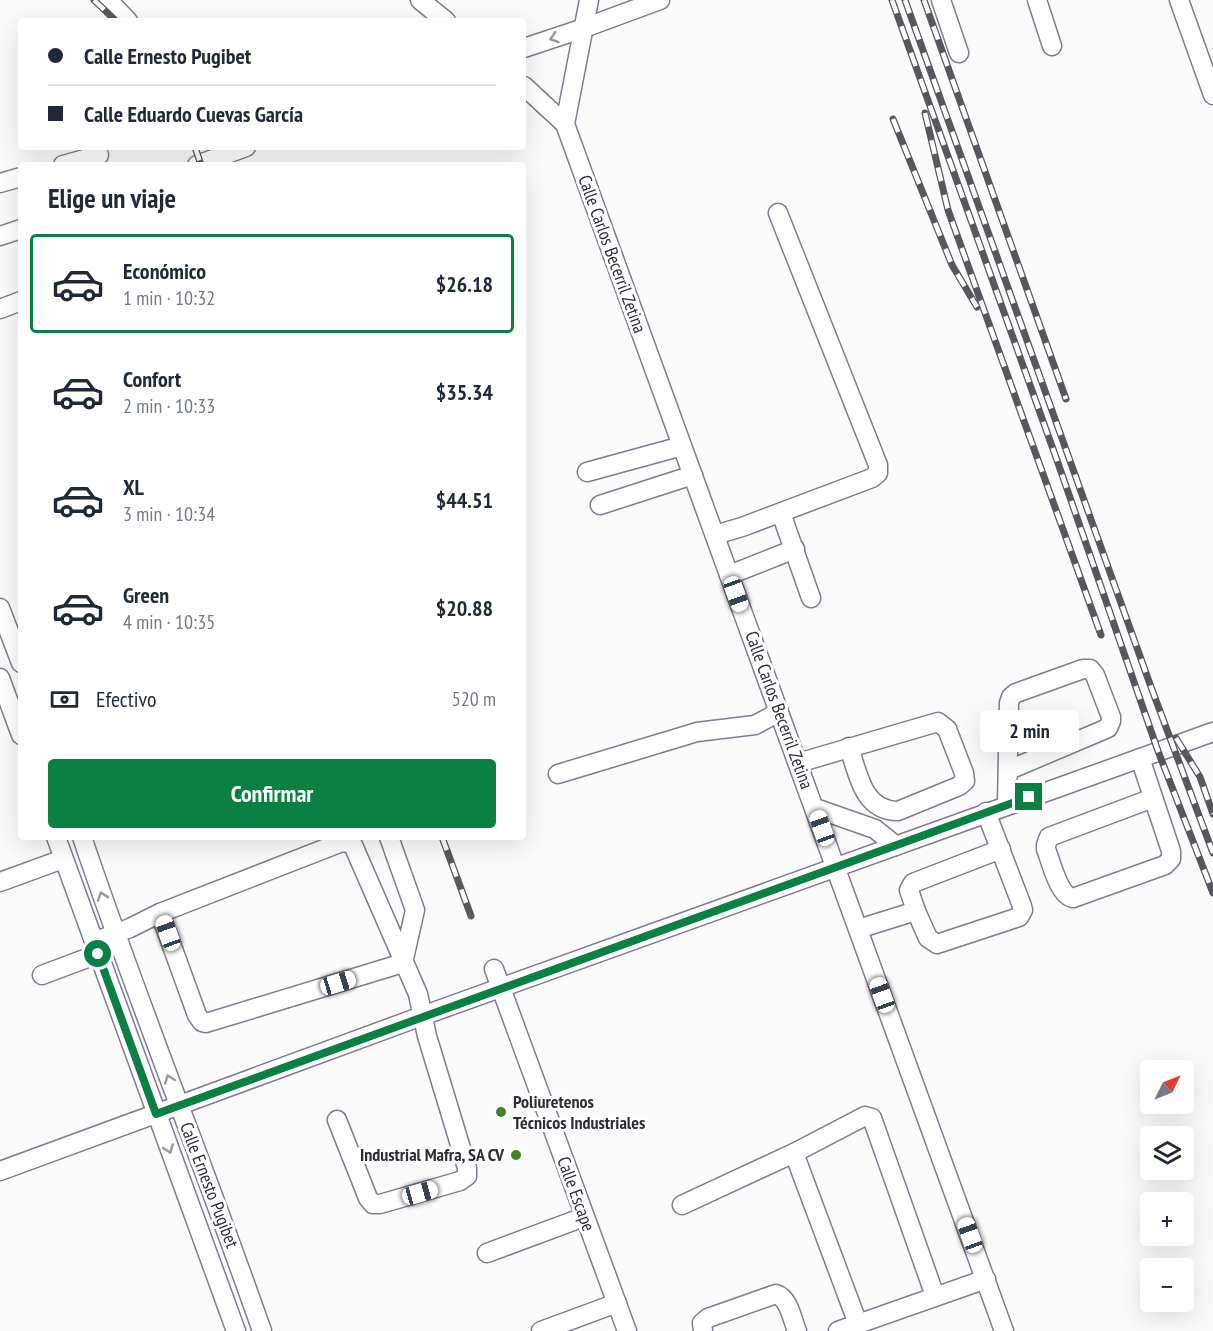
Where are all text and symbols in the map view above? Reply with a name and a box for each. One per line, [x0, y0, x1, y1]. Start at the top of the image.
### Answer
one-way arrow [549, 31, 560, 43]
text: Calle Ernesto Pugibet [84, 42, 251, 70]
text: Calle Eduardo Cuevas García [84, 100, 303, 128]
street label: Calle Carlos Becerril Zetina [573, 172, 652, 336]
text: Elige un viaje [48, 181, 176, 215]
icon: car [51, 257, 105, 311]
text: Económico [123, 257, 206, 285]
text: $26.18 [436, 270, 493, 298]
text: 1 min · 10:32 [123, 285, 215, 311]
icon: car [51, 365, 105, 419]
text: Confort [123, 365, 181, 393]
text: $35.34 [436, 378, 493, 406]
text: 2 min · 10:33 [123, 393, 215, 419]
icon: car [51, 473, 105, 527]
text: XL [123, 473, 144, 501]
text: $44.51 [436, 486, 493, 514]
text: 3 min · 10:34 [123, 501, 215, 527]
car [721, 574, 751, 614]
icon: car [51, 581, 105, 635]
text: Green [123, 581, 169, 609]
text: $20.88 [436, 594, 493, 622]
text: 4 min · 10:35 [123, 609, 215, 635]
street label: Calle Carlos Becerril Zetina [740, 628, 819, 792]
icon: cash [48, 683, 81, 716]
text: Efectivo [96, 685, 157, 713]
text: 520 m [452, 686, 496, 712]
callout: 2 min [980, 710, 1078, 752]
text: 2 min [1009, 718, 1050, 744]
button: Confirmar [48, 759, 496, 828]
route end [1015, 783, 1042, 810]
car [807, 808, 837, 848]
one-way arrow [96, 891, 109, 902]
car [153, 913, 183, 953]
route start [84, 940, 111, 967]
car [318, 969, 358, 997]
car [867, 975, 897, 1015]
north arrow [1140, 1060, 1194, 1114]
map controls [1140, 1060, 1194, 1312]
one-way arrow [163, 1074, 176, 1085]
place label: Poliuretenos Técnicos Industriales [513, 1090, 645, 1134]
marker: Poliuretenos Técnicos Industriales [494, 1105, 508, 1119]
street label: Calle Ernesto Pugibet [175, 1119, 244, 1251]
button: layers [1140, 1126, 1194, 1180]
one-way arrow [161, 1143, 174, 1154]
place label: Industrial Mafra, SA CV [360, 1143, 505, 1166]
marker: Industrial Mafra, SA CV [509, 1148, 523, 1162]
street label: Calle Escape [552, 1153, 601, 1234]
car [400, 1179, 440, 1207]
button: + [1140, 1192, 1194, 1246]
car [955, 1215, 985, 1255]
button: − [1140, 1258, 1194, 1312]

